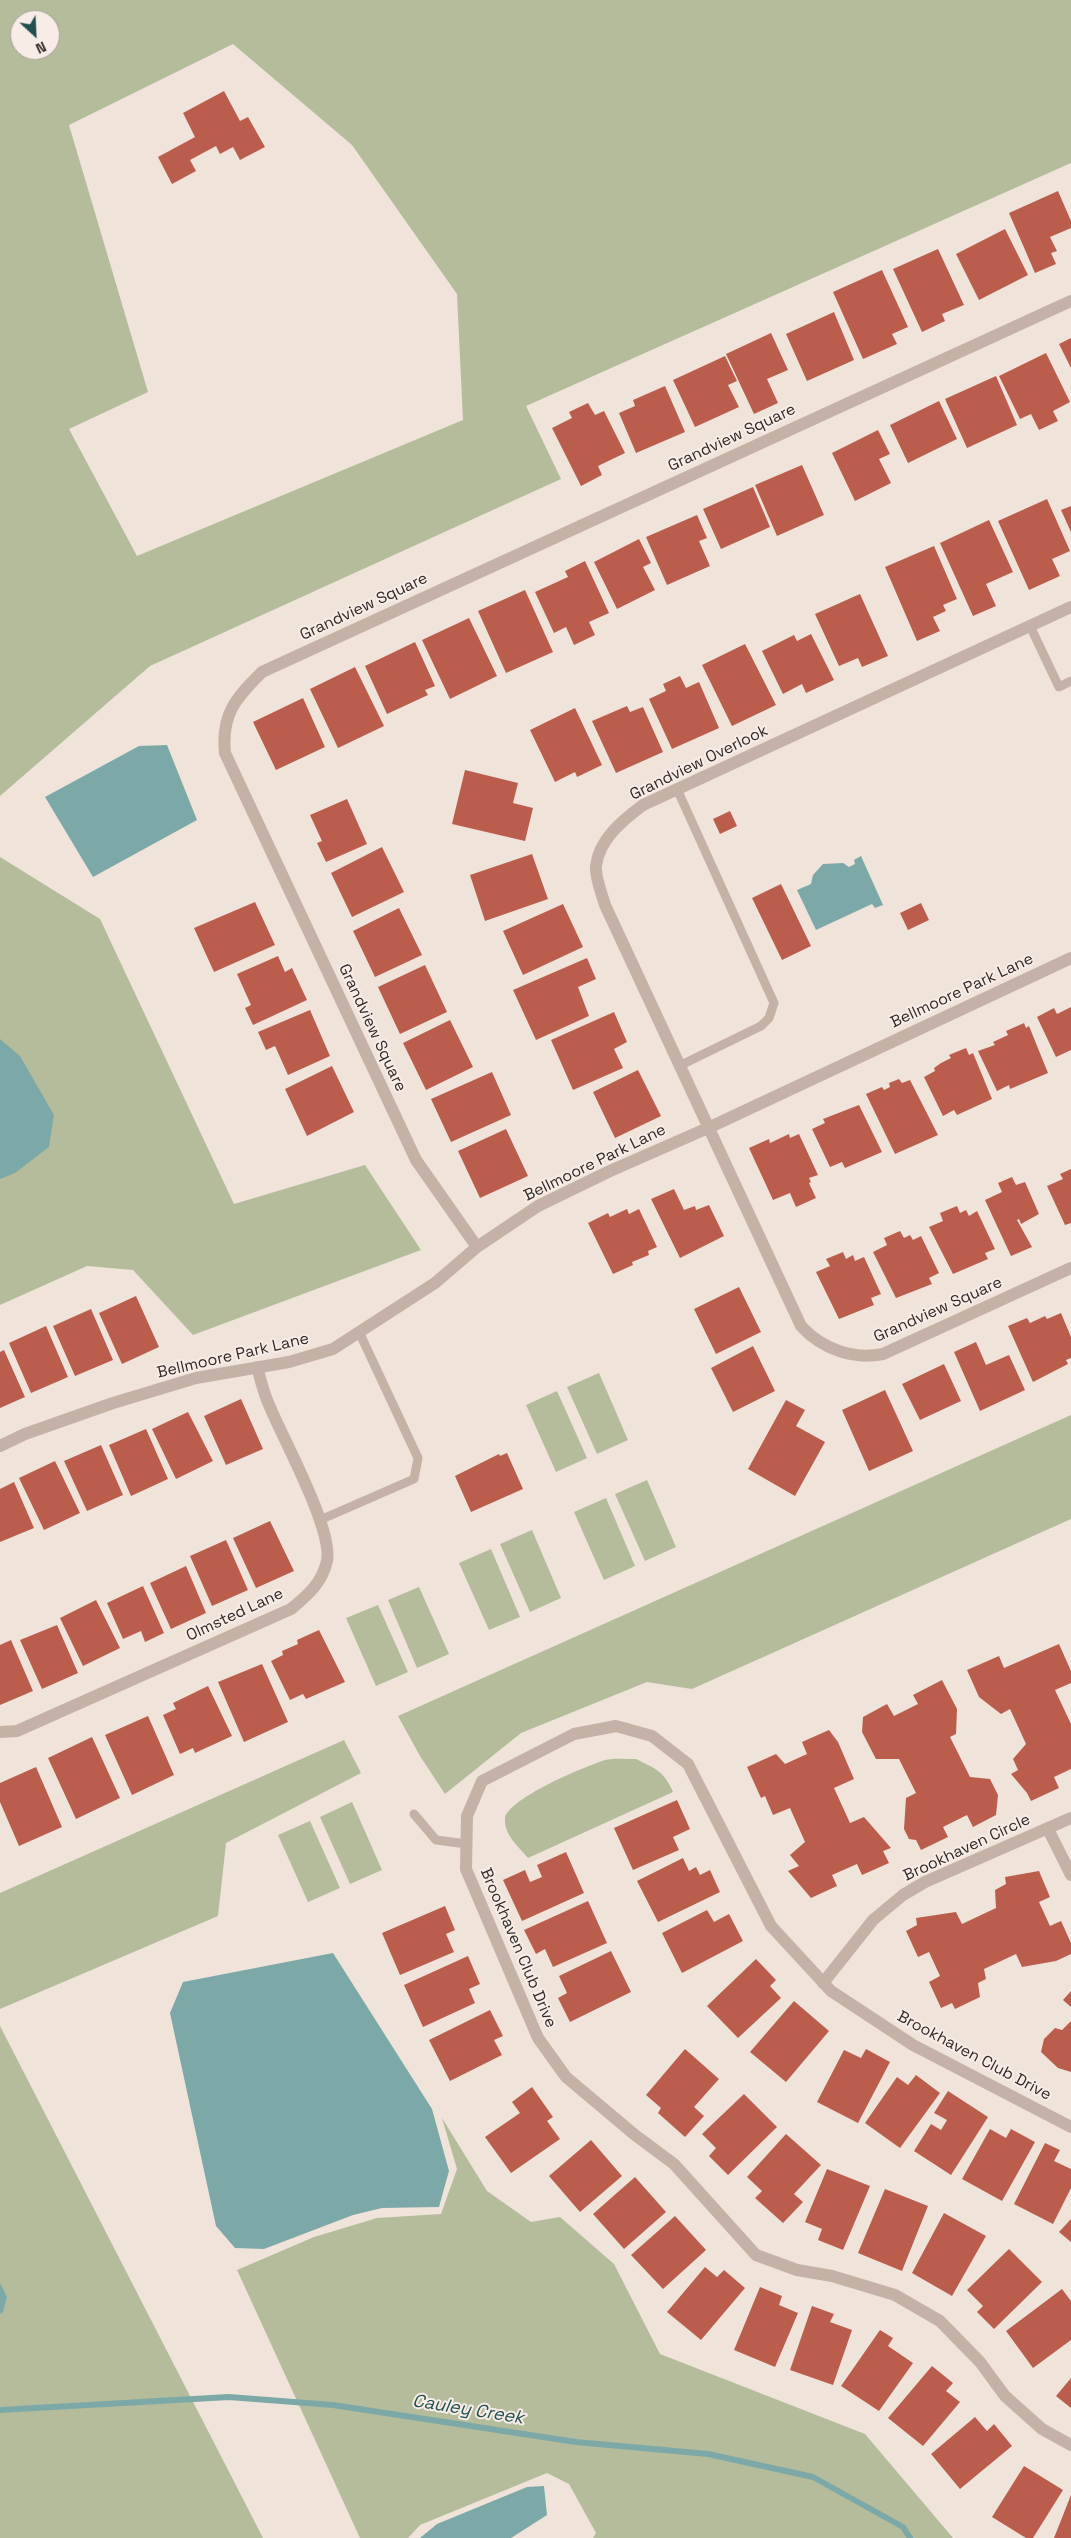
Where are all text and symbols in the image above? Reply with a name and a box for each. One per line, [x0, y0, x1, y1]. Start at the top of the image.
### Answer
north arrow [10, 10, 60, 60]
text: N [33, 38, 49, 58]
street label: Grandview Square [665, 400, 799, 476]
street label: Grandview Square [297, 569, 431, 645]
street label: Grandview Overlook [627, 721, 771, 805]
street label: Bellmoore Park Lane [888, 949, 1036, 1033]
street label: Grandview Square [334, 961, 410, 1095]
street label: Bellmoore Park Lane [521, 1120, 669, 1206]
street label: Grandview Square [871, 1273, 1005, 1347]
street label: Bellmoore Park Lane [155, 1329, 311, 1383]
street label: Olmsted Lane [183, 1584, 287, 1646]
street label: Brookhaven Circle [900, 1810, 1034, 1886]
street label: Brookhaven Club Drive [476, 1865, 560, 2031]
street label: Brookhaven Club Drive [894, 2007, 1054, 2105]
water label: Cauley Creek [411, 2391, 525, 2429]

